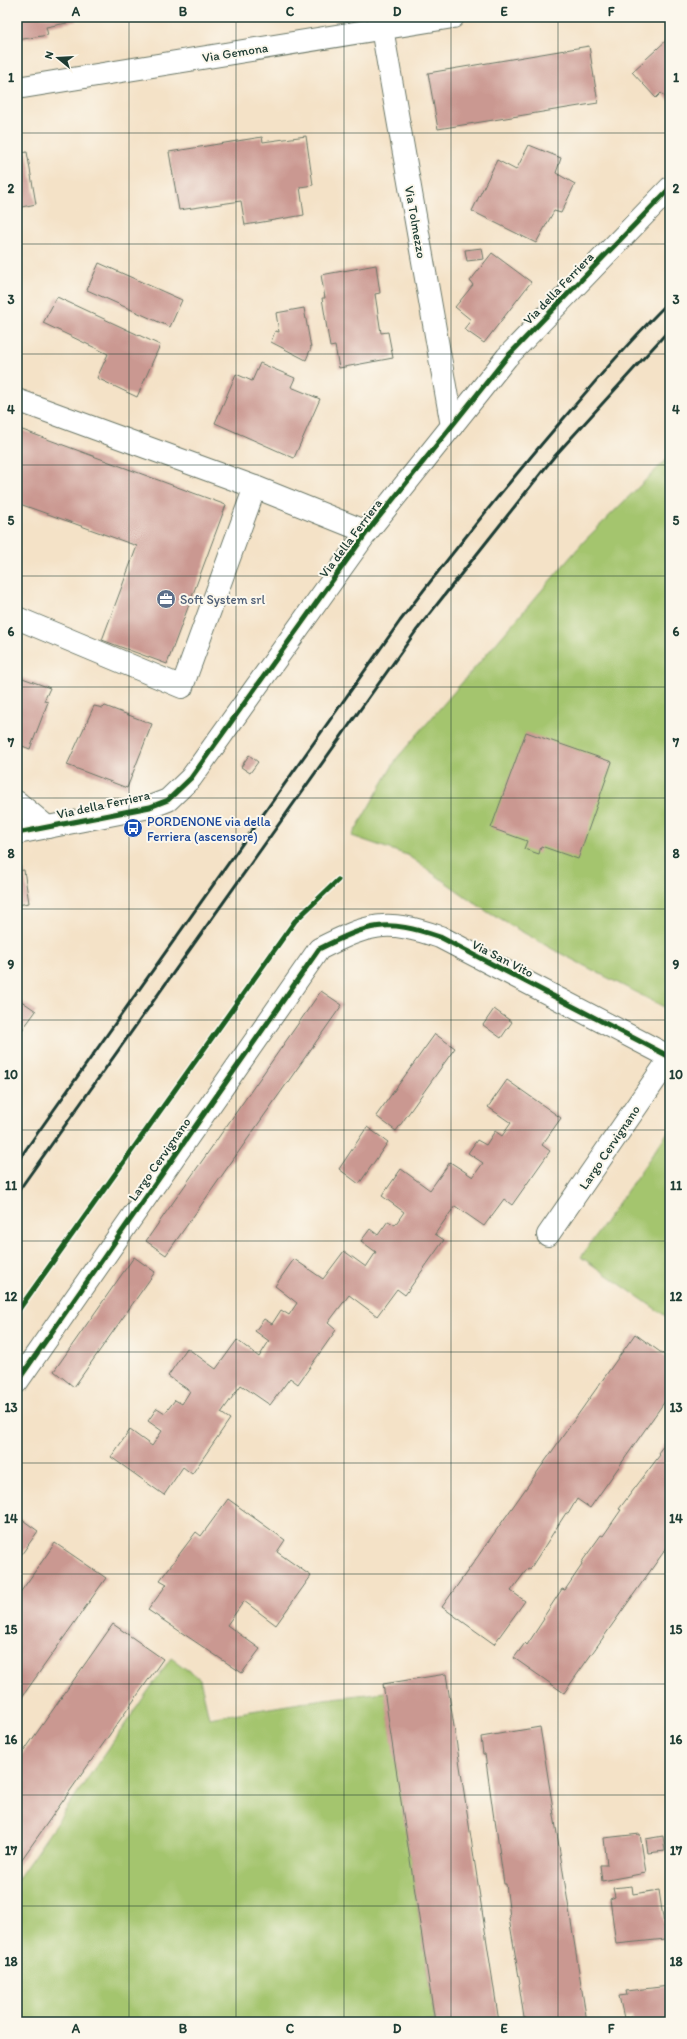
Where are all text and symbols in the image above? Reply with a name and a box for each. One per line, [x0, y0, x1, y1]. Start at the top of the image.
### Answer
text: A [71, 4, 81, 19]
text: B [179, 4, 188, 19]
text: C [286, 4, 295, 19]
text: D [393, 4, 402, 19]
text: E [500, 4, 508, 19]
text: F [608, 4, 615, 19]
north arrow [38, 38, 78, 78]
street label: Via Gemona [201, 40, 270, 65]
text: N [42, 50, 56, 61]
text: 1 [8, 70, 14, 85]
text: 1 [673, 70, 679, 85]
text: 2 [8, 181, 15, 196]
text: 2 [673, 181, 680, 196]
street label: Via Tolmezzo [402, 185, 429, 260]
street label: Via della Ferriera [520, 249, 597, 328]
text: 3 [7, 292, 15, 307]
text: 3 [672, 292, 680, 307]
text: 4 [7, 402, 15, 417]
text: 4 [672, 402, 680, 417]
street label: Via della Ferriera [316, 495, 385, 581]
text: 5 [8, 513, 15, 528]
text: 5 [673, 513, 680, 528]
office icon: Soft System srl [155, 588, 177, 610]
place label: Soft System srl [180, 592, 266, 607]
text: 6 [8, 624, 15, 639]
text: 6 [673, 624, 680, 639]
text: 7 [7, 735, 15, 750]
text: 7 [672, 735, 680, 750]
street label: Via della Ferriera [55, 787, 152, 822]
place label: PORDENONE via della Ferriera (ascensore) [147, 814, 271, 844]
bus stop icon: PORDENONE via della Ferriera (ascensore) [122, 817, 144, 839]
text: 8 [7, 846, 15, 861]
text: 8 [672, 846, 680, 861]
street label: Via San Vito [469, 937, 536, 981]
text: 9 [8, 957, 15, 972]
text: 9 [673, 957, 680, 972]
text: 10 [4, 1067, 18, 1082]
text: 10 [669, 1067, 683, 1082]
street label: Largo Cervignano [576, 1102, 643, 1192]
street label: Largo Cervignano [125, 1114, 194, 1204]
text: 11 [5, 1178, 17, 1193]
text: 11 [670, 1178, 682, 1193]
text: 12 [5, 1289, 18, 1304]
text: 12 [670, 1289, 683, 1304]
text: 13 [4, 1400, 18, 1415]
text: 13 [669, 1400, 683, 1415]
text: 14 [4, 1511, 18, 1526]
text: 14 [669, 1511, 683, 1526]
text: 15 [5, 1622, 18, 1637]
text: 15 [670, 1622, 683, 1637]
text: 16 [5, 1732, 18, 1747]
text: 16 [670, 1732, 683, 1747]
text: 17 [5, 1843, 18, 1858]
text: 17 [670, 1843, 683, 1858]
text: 18 [4, 1954, 18, 1969]
text: 18 [669, 1954, 683, 1969]
text: A [71, 2021, 81, 2036]
text: B [179, 2021, 188, 2036]
text: C [286, 2021, 295, 2036]
text: D [393, 2021, 402, 2036]
text: E [500, 2021, 508, 2036]
text: F [608, 2021, 615, 2036]

